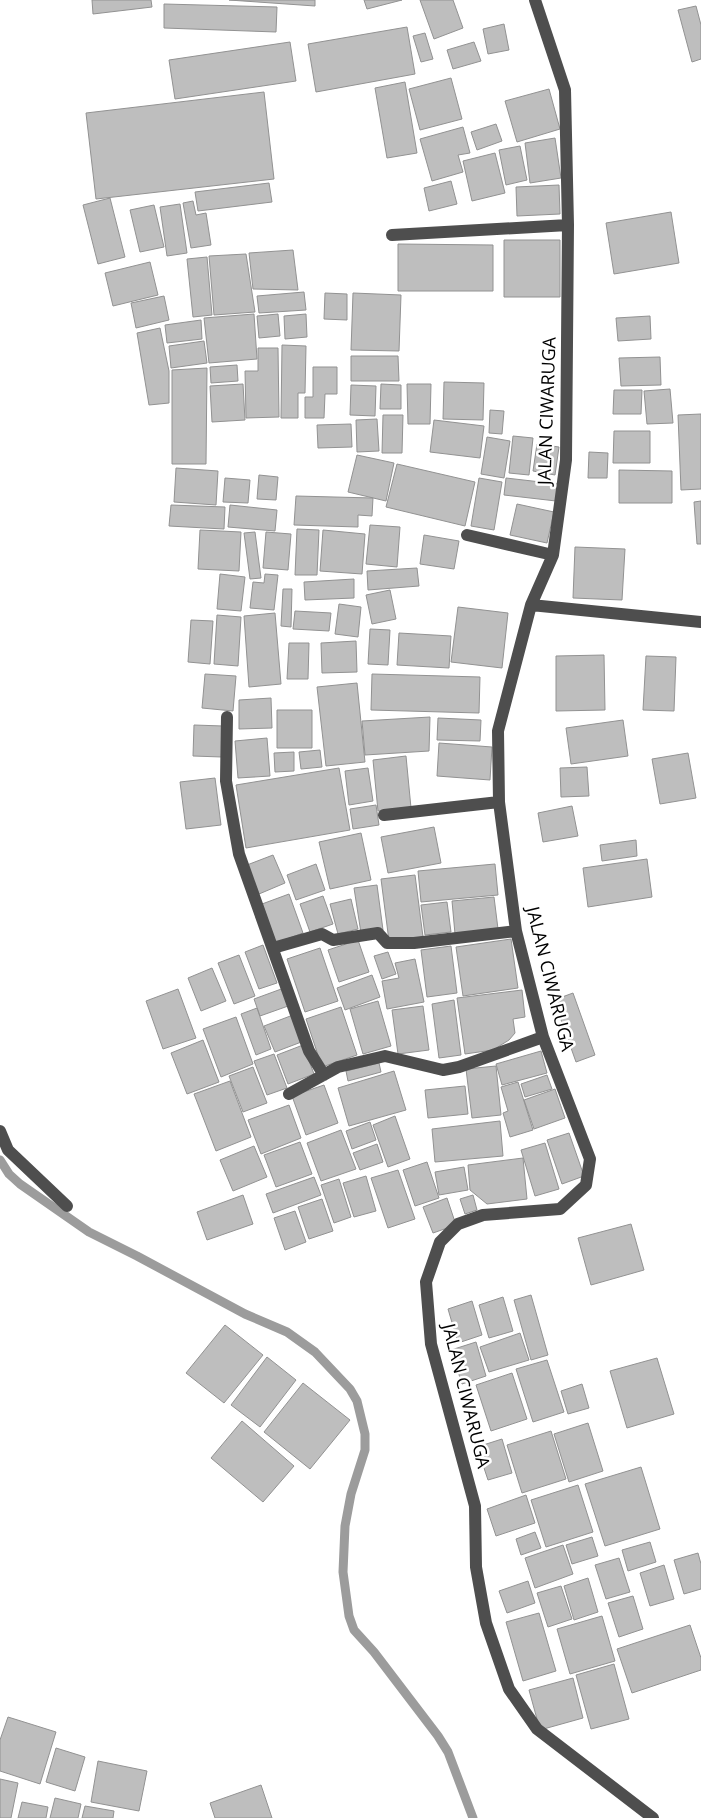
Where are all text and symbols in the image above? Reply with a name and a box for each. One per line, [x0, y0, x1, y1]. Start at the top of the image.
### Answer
street label: JALAN CIWARUGA [531, 336, 561, 487]
street label: JALAN CIWARUGA [521, 902, 581, 1054]
street label: JALAN CIWARUGA [437, 1319, 497, 1471]

